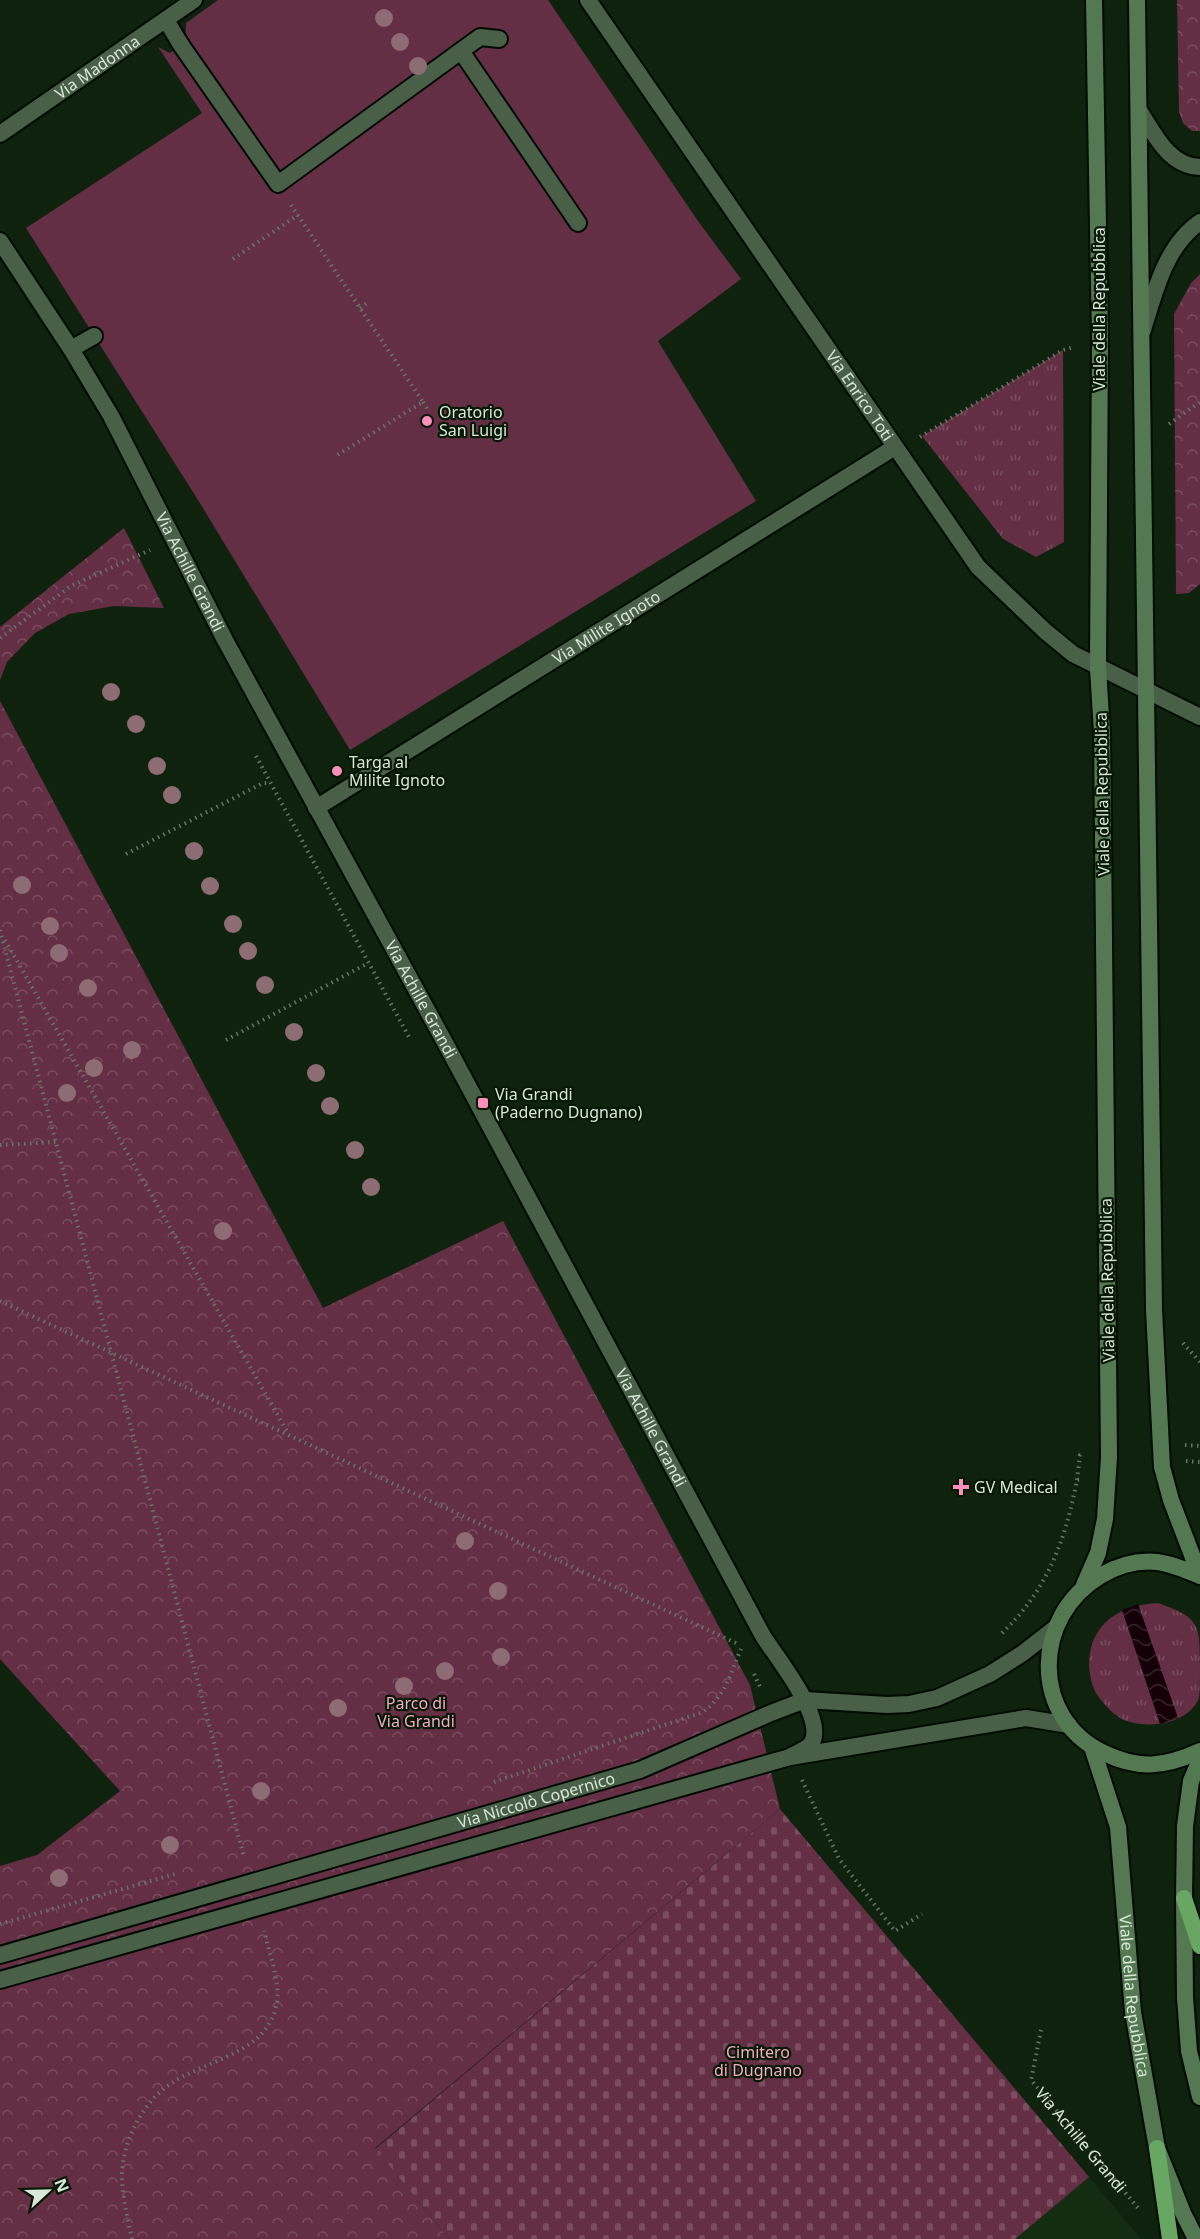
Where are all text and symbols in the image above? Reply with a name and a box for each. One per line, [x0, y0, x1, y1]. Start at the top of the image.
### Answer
street label: Via Madonna [50, 30, 144, 104]
street label: Viale della Repubblica [1088, 227, 1110, 391]
street label: Via Enrico Toti [821, 346, 899, 445]
place label: Oratorio San Luigi [439, 401, 507, 441]
marker: Oratorio San Luigi [420, 414, 434, 428]
street label: Via Achille Grandi [151, 508, 230, 635]
street label: Via Milite Ignoto [548, 585, 664, 669]
street label: Viale della Repubblica [1090, 712, 1114, 876]
place label: Targa al Milite Ignoto [349, 751, 445, 791]
marker: Targa al Milite Ignoto [330, 764, 344, 778]
street label: Via Achille Grandi [380, 936, 462, 1062]
place label: Via Grandi (Paderno Dugnano) [495, 1083, 642, 1123]
marker: Via Grandi (Paderno Dugnano) [476, 1096, 490, 1110]
street label: Viale della Repubblica [1095, 1198, 1119, 1362]
street label: Via Achille Grandi [611, 1364, 692, 1490]
place label: GV Medical [974, 1476, 1058, 1498]
marker: GV Medical [952, 1478, 970, 1496]
park label: Parco di Via Grandi [377, 1692, 455, 1732]
street label: Via Niccolò Copernico [455, 1767, 617, 1833]
street label: Viale della Repubblica [1114, 1914, 1155, 2079]
park label: Cimitero di Dugnano [714, 2041, 802, 2081]
street label: Via Achille Grandi [1031, 2082, 1132, 2197]
north arrow [18, 2161, 78, 2221]
text: N [49, 2175, 75, 2196]

